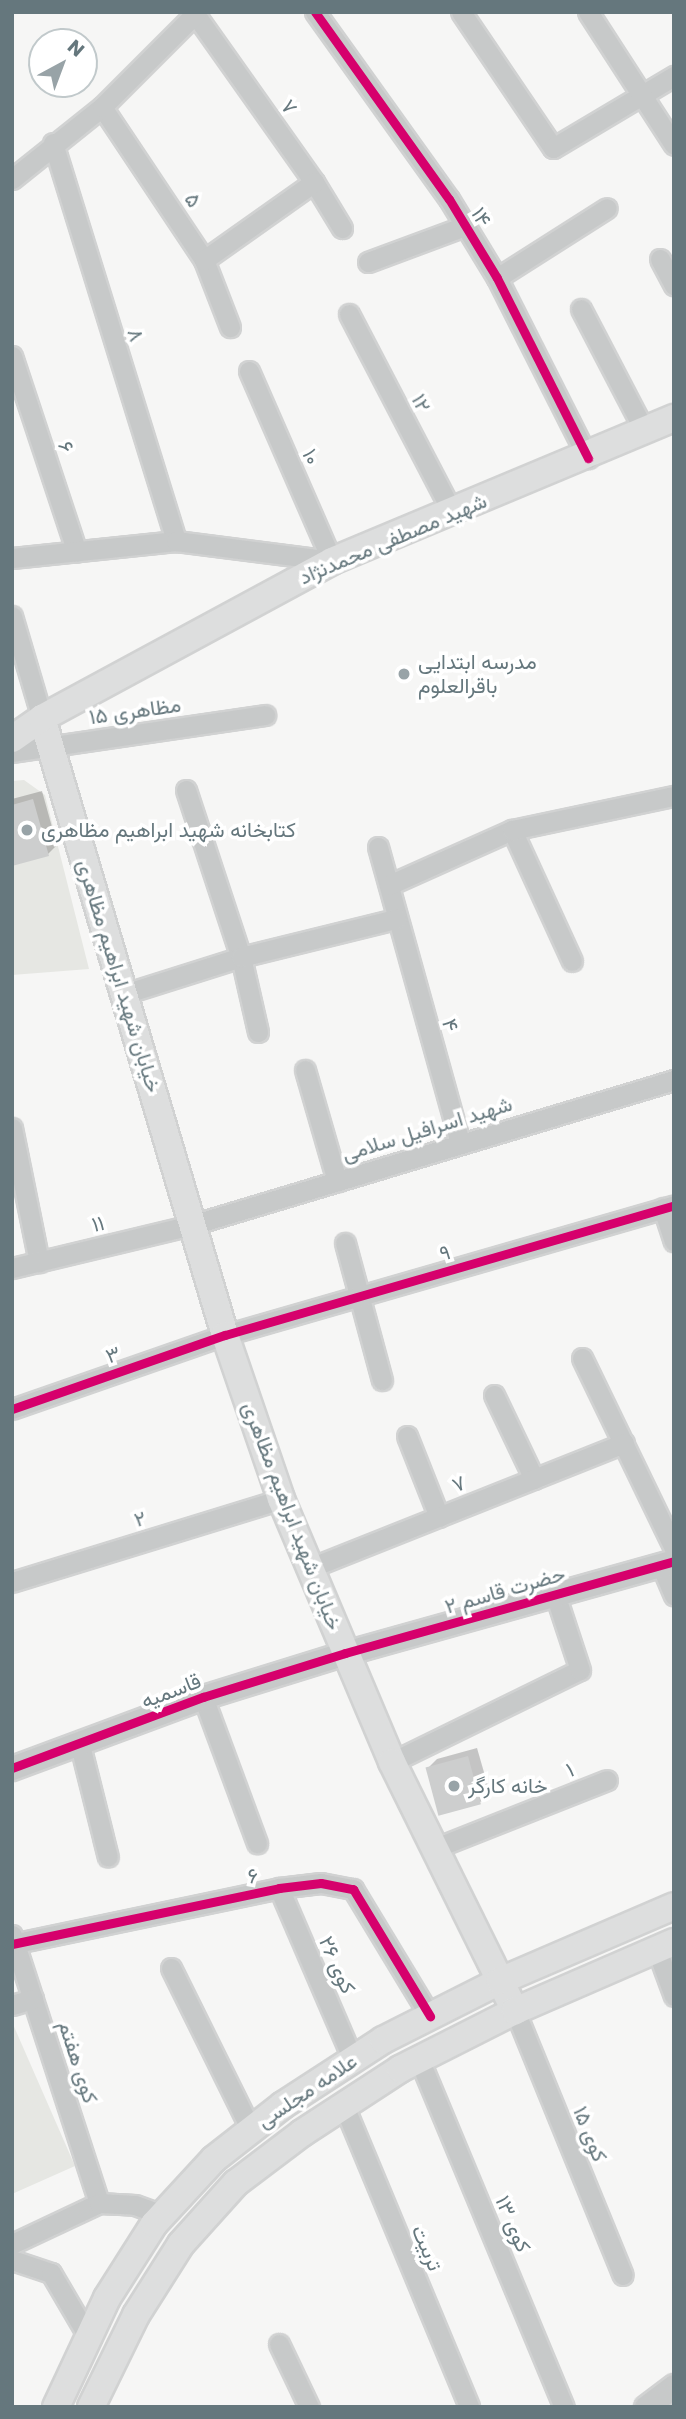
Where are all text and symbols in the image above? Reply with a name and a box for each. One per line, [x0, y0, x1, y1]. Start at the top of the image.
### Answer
north arrow [28, 28, 98, 98]
text: N [62, 33, 90, 63]
street label: ۷ [275, 95, 303, 119]
street label: ۵ [179, 188, 207, 212]
street label: ۱۴ [466, 203, 496, 231]
street label: ۸ [122, 325, 150, 345]
street label: ۱۲ [406, 390, 436, 416]
street label: ۶ [52, 438, 80, 456]
street label: ۱۰ [296, 445, 326, 469]
street label: شهید مصطفی محمدنژاد [295, 488, 491, 590]
place label: مدرسه ابتدایی باقرالعلوم [418, 649, 537, 699]
marker: مدرسه ابتدایی باقرالعلوم [396, 666, 412, 682]
street label: ۱۵ مظاهری [87, 692, 183, 730]
place label: کتابخانه شهید ابراهیم مظاهری [41, 817, 296, 843]
marker: کتابخانه شهید ابراهیم مظاهری [19, 822, 35, 838]
street label: خیابان شهید ابراهیم مظاهری [72, 856, 166, 1096]
street label: ۴ [436, 1016, 464, 1034]
street label: شهید اسرافیل سلامی [339, 1091, 515, 1167]
street label: ۱۱ [89, 1210, 107, 1238]
street label: ۹ [437, 1239, 453, 1267]
street label: ۳ [102, 1341, 124, 1369]
street label: خیابان شهید ابراهیم مظاهری [237, 1398, 347, 1634]
street label: ۷ [449, 1470, 469, 1498]
street label: ۲ [131, 1505, 149, 1533]
street label: ۲ حضرت قاسم [442, 1561, 568, 1619]
street label: قاسمیه [137, 1668, 205, 1714]
street label: ۱ [562, 1757, 578, 1783]
place label: خانه کارگر [468, 1773, 548, 1799]
marker: خانه کارگر [446, 1778, 462, 1794]
street label: ۶ [245, 1863, 261, 1889]
street label: کوی ۲۶ [313, 1932, 361, 1998]
street label: کوی هفتم [53, 2018, 103, 2106]
street label: علامه مجلسی [252, 2048, 362, 2134]
street label: کوی ۱۵ [568, 2103, 612, 2165]
street label: کوی ۱۳ [490, 2192, 536, 2256]
street label: تربیت [406, 2221, 448, 2275]

